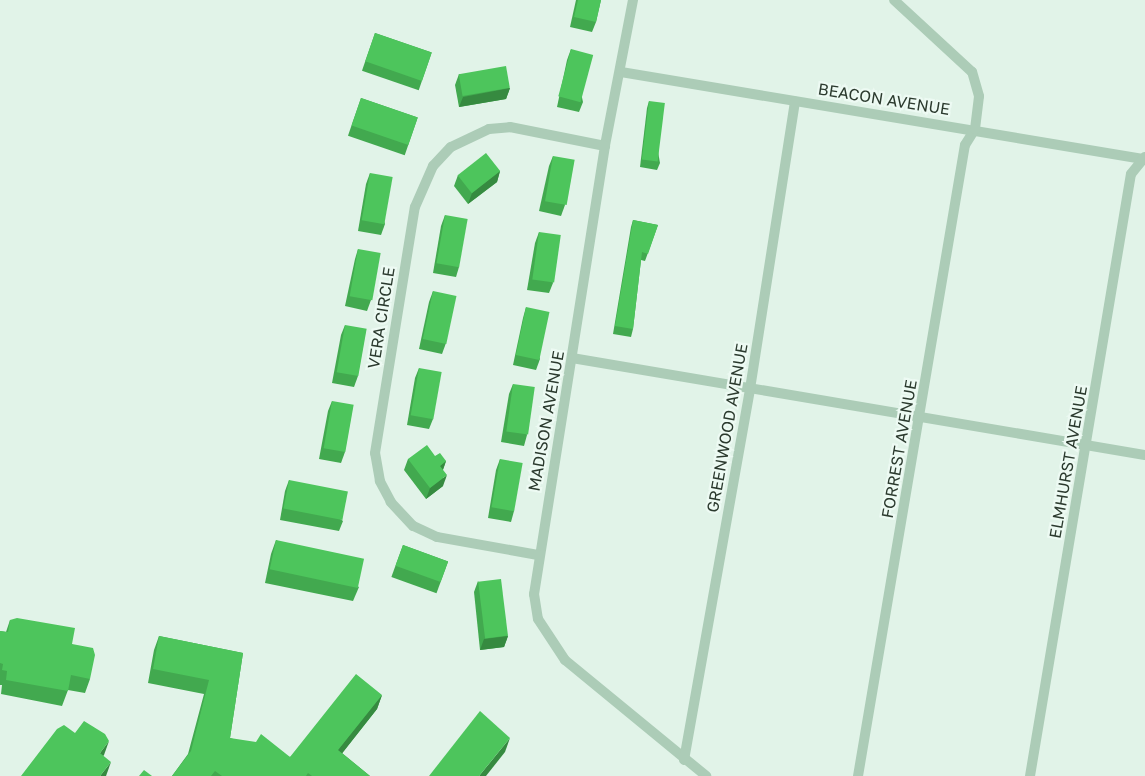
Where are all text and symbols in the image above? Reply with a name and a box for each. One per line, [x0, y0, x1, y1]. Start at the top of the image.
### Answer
street label: BEACON AVENUE [817, 79, 951, 119]
street label: VERA CIRCLE [363, 266, 399, 370]
street label: GREENWOOD AVENUE [703, 342, 751, 514]
street label: MADISON AVENUE [524, 349, 568, 493]
street label: FORREST AVENUE [877, 378, 921, 520]
street label: ELMHURST AVENUE [1045, 384, 1091, 540]

